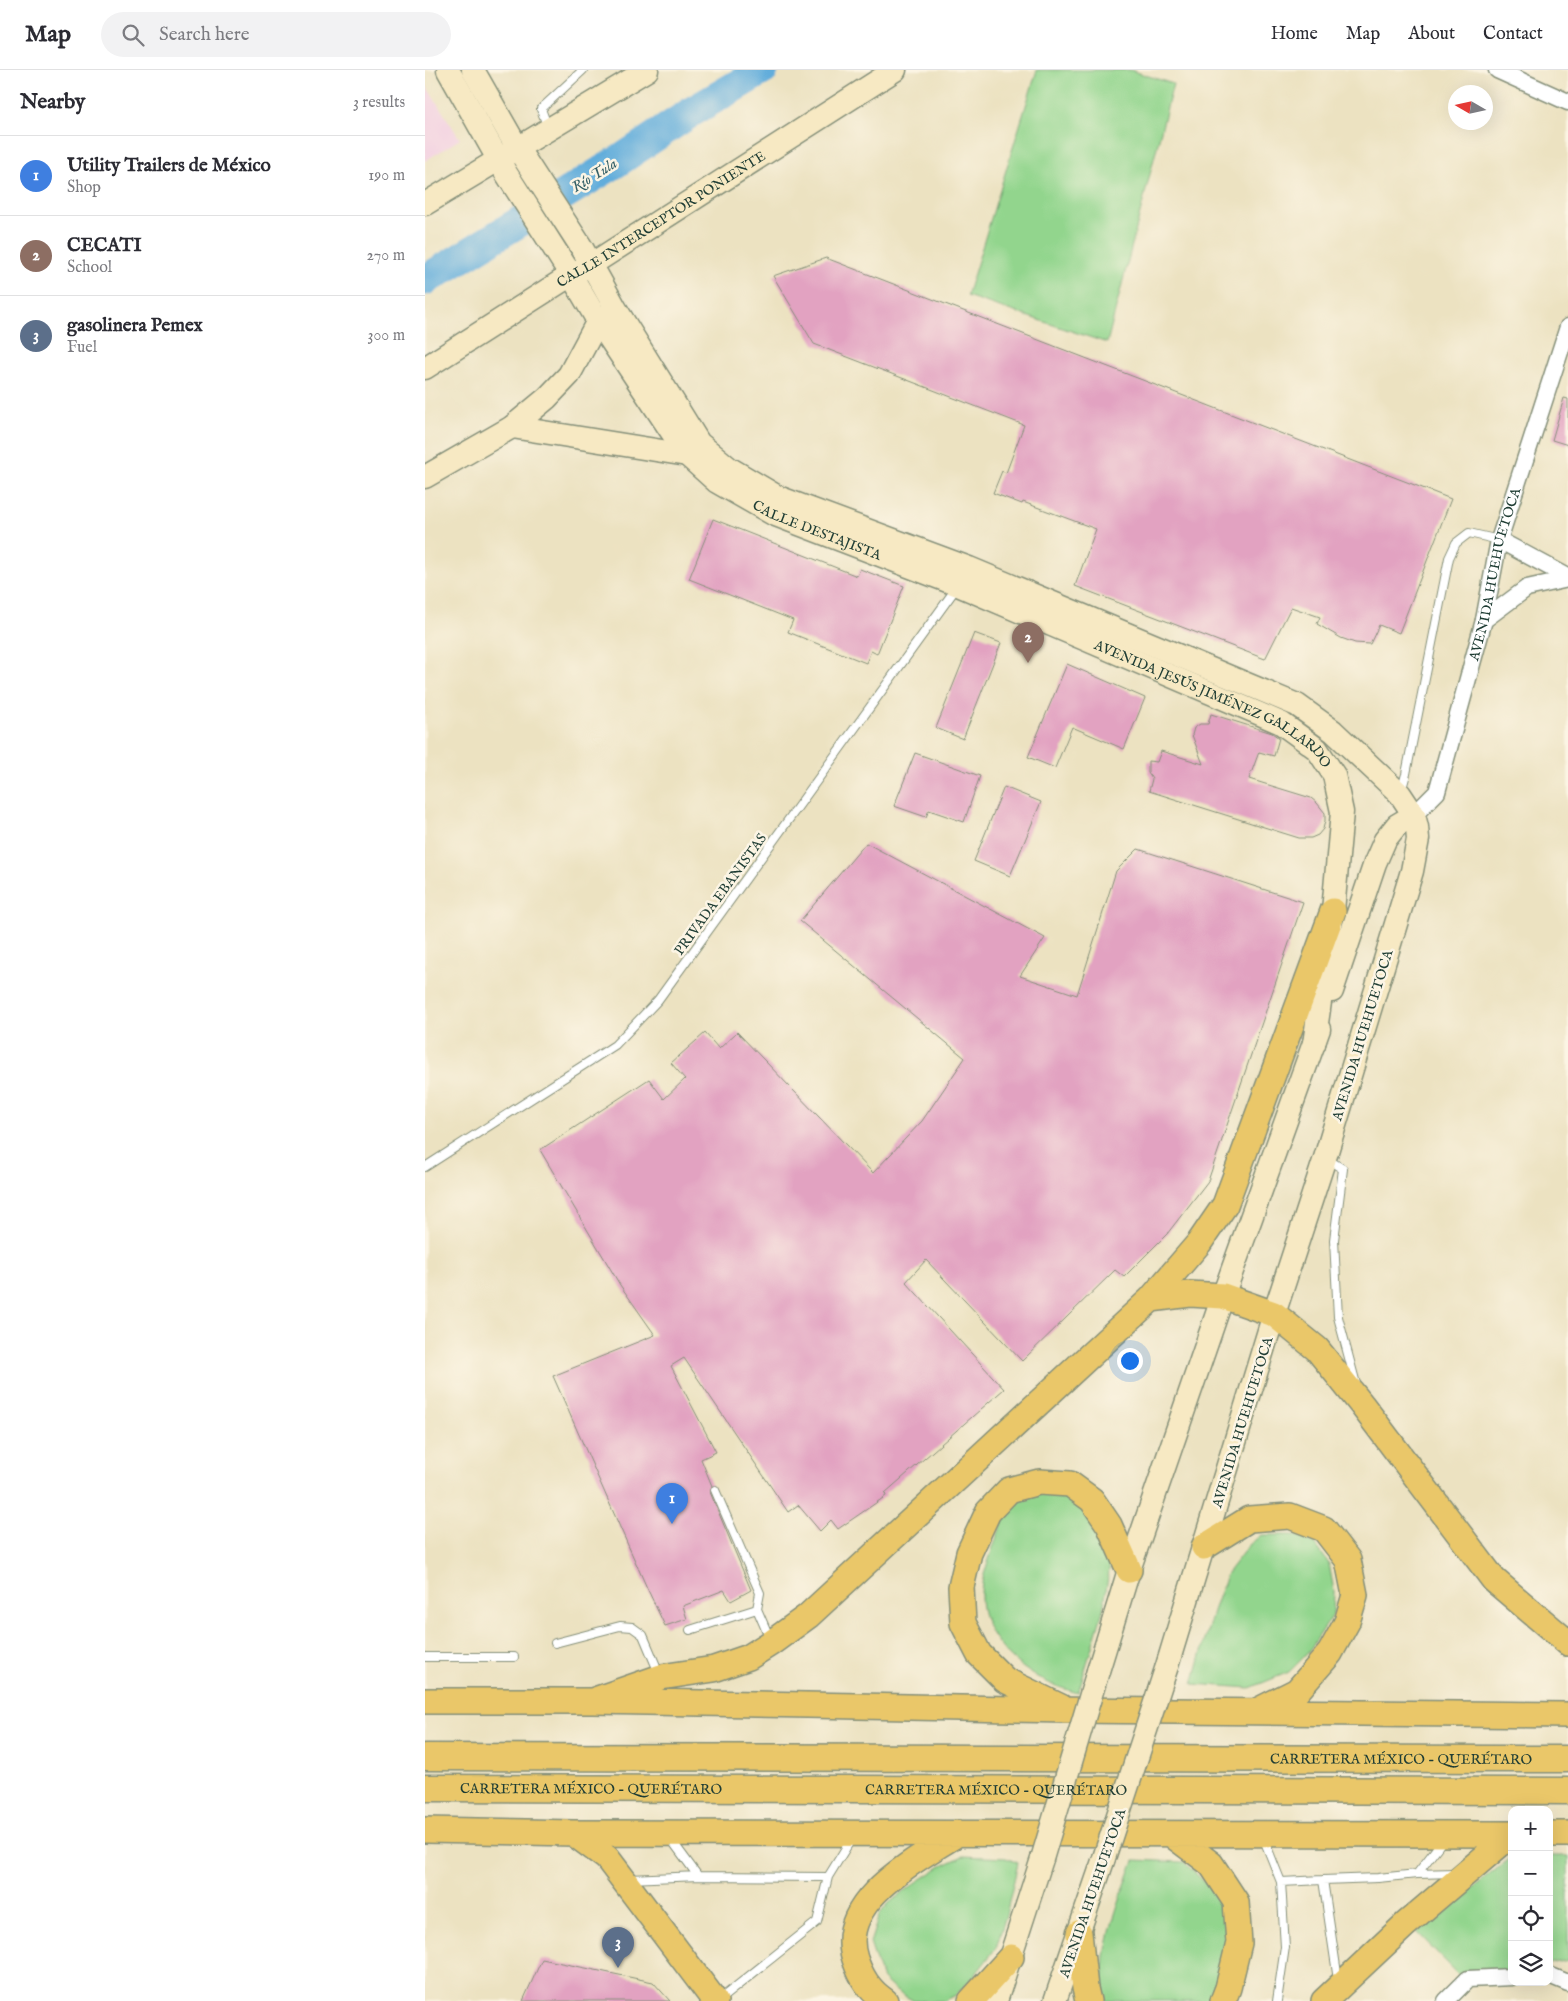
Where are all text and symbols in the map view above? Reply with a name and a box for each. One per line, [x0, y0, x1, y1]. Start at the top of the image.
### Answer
search box [101, 12, 451, 57]
text: Map [25, 19, 71, 50]
icon: search [119, 21, 147, 49]
text: Search here [159, 23, 250, 47]
text: Home [1271, 23, 1318, 46]
text: Map [1346, 23, 1380, 46]
text: About [1408, 23, 1455, 46]
text: Contact [1483, 23, 1543, 46]
north arrow [1448, 85, 1493, 130]
text: Nearby [20, 89, 85, 116]
text: 3 results [353, 93, 405, 113]
street label: CALLE INTERCEPTOR PONIENTE [553, 147, 769, 292]
text: Utility Trailers de México [67, 154, 271, 178]
water label: Río Tula [568, 154, 621, 197]
text: 1 [33, 166, 39, 186]
text: 190 m [368, 166, 405, 186]
text: Shop [67, 178, 101, 198]
text: CECATI [67, 234, 142, 258]
text: 2 [32, 246, 40, 266]
text: 270 m [366, 246, 405, 266]
text: School [67, 258, 112, 278]
text: gasolinera Pemex [67, 314, 203, 338]
text: 3 [33, 326, 39, 346]
text: 300 m [367, 326, 405, 346]
text: Fuel [67, 338, 97, 358]
street label: AVENIDA HUEHUETOCA [1465, 485, 1526, 664]
street label: CALLE DESTAJISTA [749, 496, 884, 565]
pin: 2 [1012, 622, 1044, 663]
street label: AVENIDA JESÚS JIMÉNEZ GALLARDO [1090, 636, 1335, 772]
street label: PRIVADA EBANISTAS [671, 830, 771, 959]
street label: AVENIDA HUEHUETOCA [1328, 947, 1398, 1124]
street label: AVENIDA HUEHUETOCA [1208, 1334, 1278, 1511]
your location [1117, 1348, 1143, 1374]
pin: 1 [656, 1483, 688, 1524]
street label: CARRETERA MÉXICO - QUERÉTARO [1270, 1750, 1532, 1769]
street label: CARRETERA MÉXICO - QUERÉTARO [460, 1779, 722, 1799]
street label: CARRETERA MÉXICO - QUERÉTARO [865, 1780, 1127, 1800]
street label: AVENIDA HUEHUETOCA [1055, 1806, 1131, 1981]
map controls [1508, 1806, 1553, 1986]
button: + [1508, 1806, 1553, 1851]
button: − [1508, 1851, 1553, 1896]
button: locate [1508, 1896, 1553, 1941]
pin: 3 [602, 1927, 634, 1968]
button: layers [1508, 1941, 1553, 1986]

